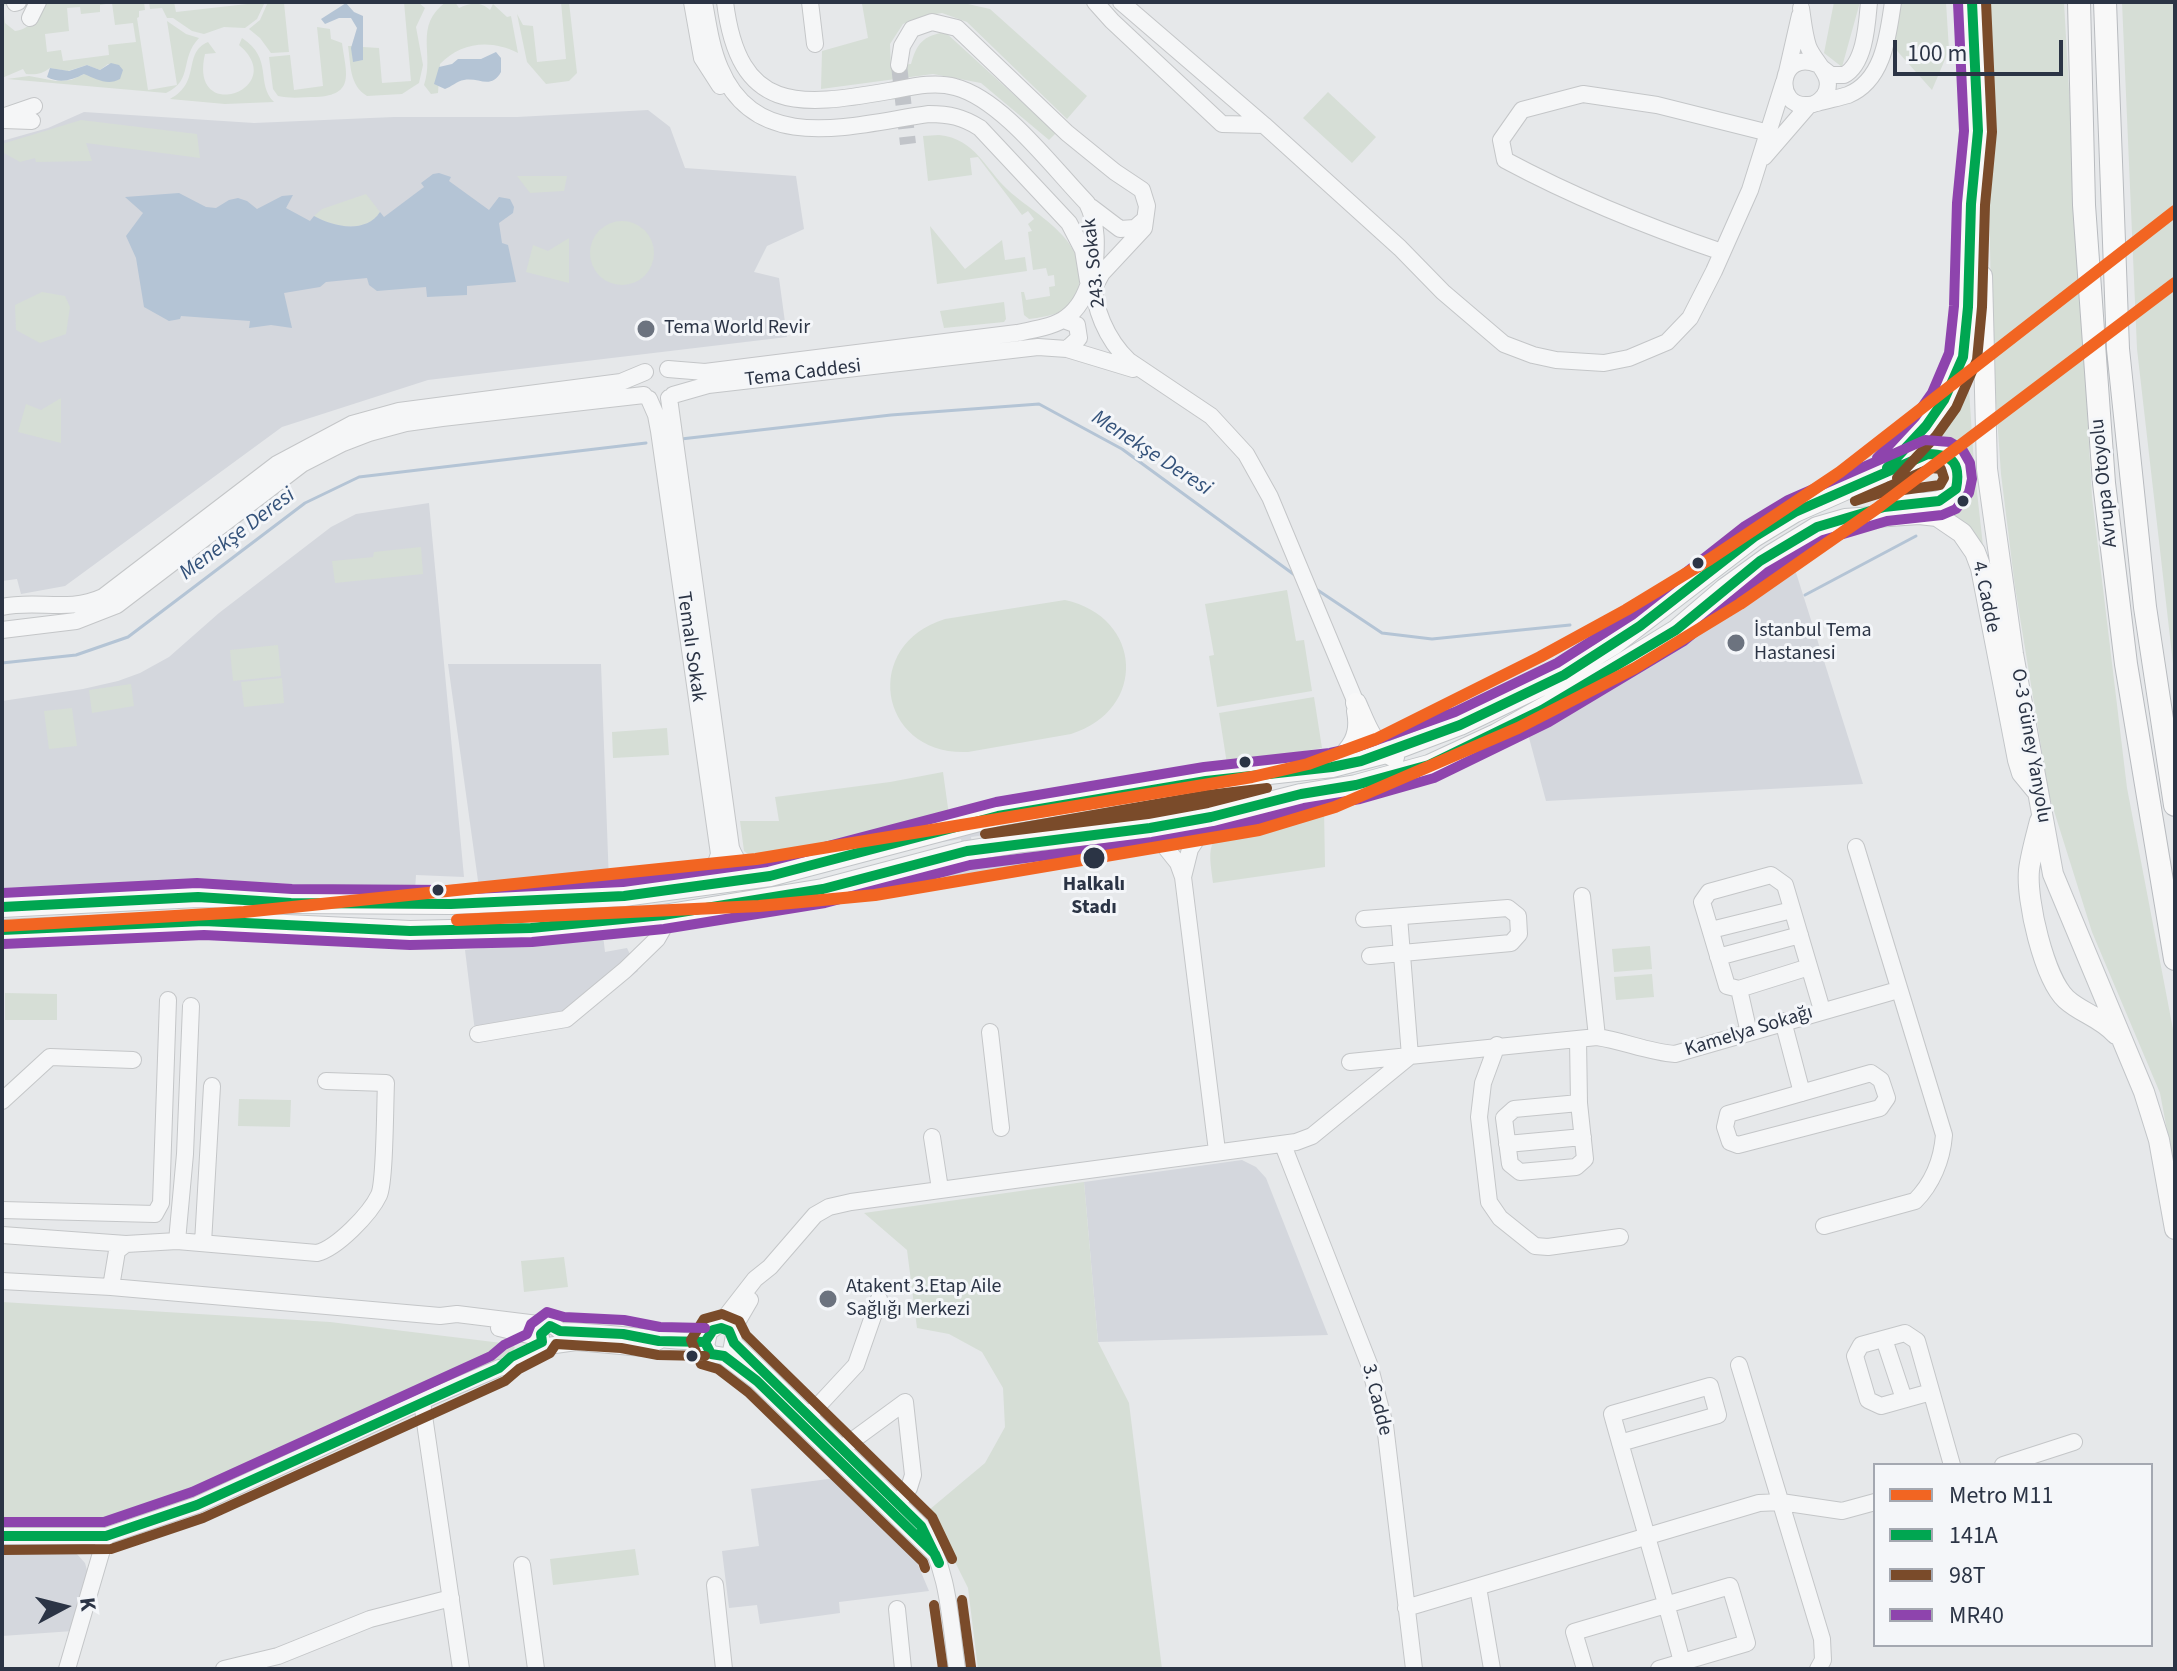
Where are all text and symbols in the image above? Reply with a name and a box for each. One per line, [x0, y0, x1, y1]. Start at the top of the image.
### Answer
scale bar [1897, 24, 2067, 74]
text: 100 m [1907, 36, 1967, 71]
street label: 243. Sokak [1078, 217, 1112, 309]
place label: Tema World Revir [664, 317, 810, 341]
marker: Tema World Revir [635, 318, 657, 340]
street label: Tema Caddesi [744, 355, 862, 393]
water label: Menekşe Deresi [1086, 405, 1216, 503]
street label: Avrupa Otoyolu [2086, 417, 2124, 549]
water label: Menekşe Deresi [175, 483, 301, 587]
unlabelled marker [1955, 493, 1971, 509]
unlabelled marker [1690, 555, 1706, 571]
street label: 4. Cadde [1966, 559, 2004, 635]
street label: Temalı Sokak [670, 590, 710, 704]
place label: İstanbul Tema Hastanesi [1754, 620, 1872, 667]
marker: İstanbul Tema Hastanesi [1725, 632, 1747, 654]
street label: O-3 Güney Yanyolu [2005, 667, 2055, 825]
unlabelled marker [1237, 754, 1253, 770]
marker: Halkalı Stadı [1081, 845, 1107, 871]
place label: Halkalı Stadı [1063, 874, 1125, 921]
unlabelled marker [430, 882, 446, 898]
street label: Kamelya Sokağı [1682, 1001, 1816, 1063]
place label: Atakent 3.Etap Aile Sağlığı Merkezi [846, 1276, 1001, 1323]
marker: Atakent 3.Etap Aile Sağlığı Merkezi [817, 1288, 839, 1310]
unlabelled marker [684, 1348, 700, 1364]
street label: 3. Cadde [1356, 1362, 1396, 1438]
legend [1873, 1463, 2153, 1647]
text: Metro M11 [1949, 1478, 2053, 1513]
text: 141A [1949, 1518, 1998, 1553]
text: 98T [1949, 1558, 1986, 1593]
north arrow [24, 1567, 104, 1647]
text: K [71, 1595, 105, 1613]
text: MR40 [1949, 1598, 2004, 1633]

